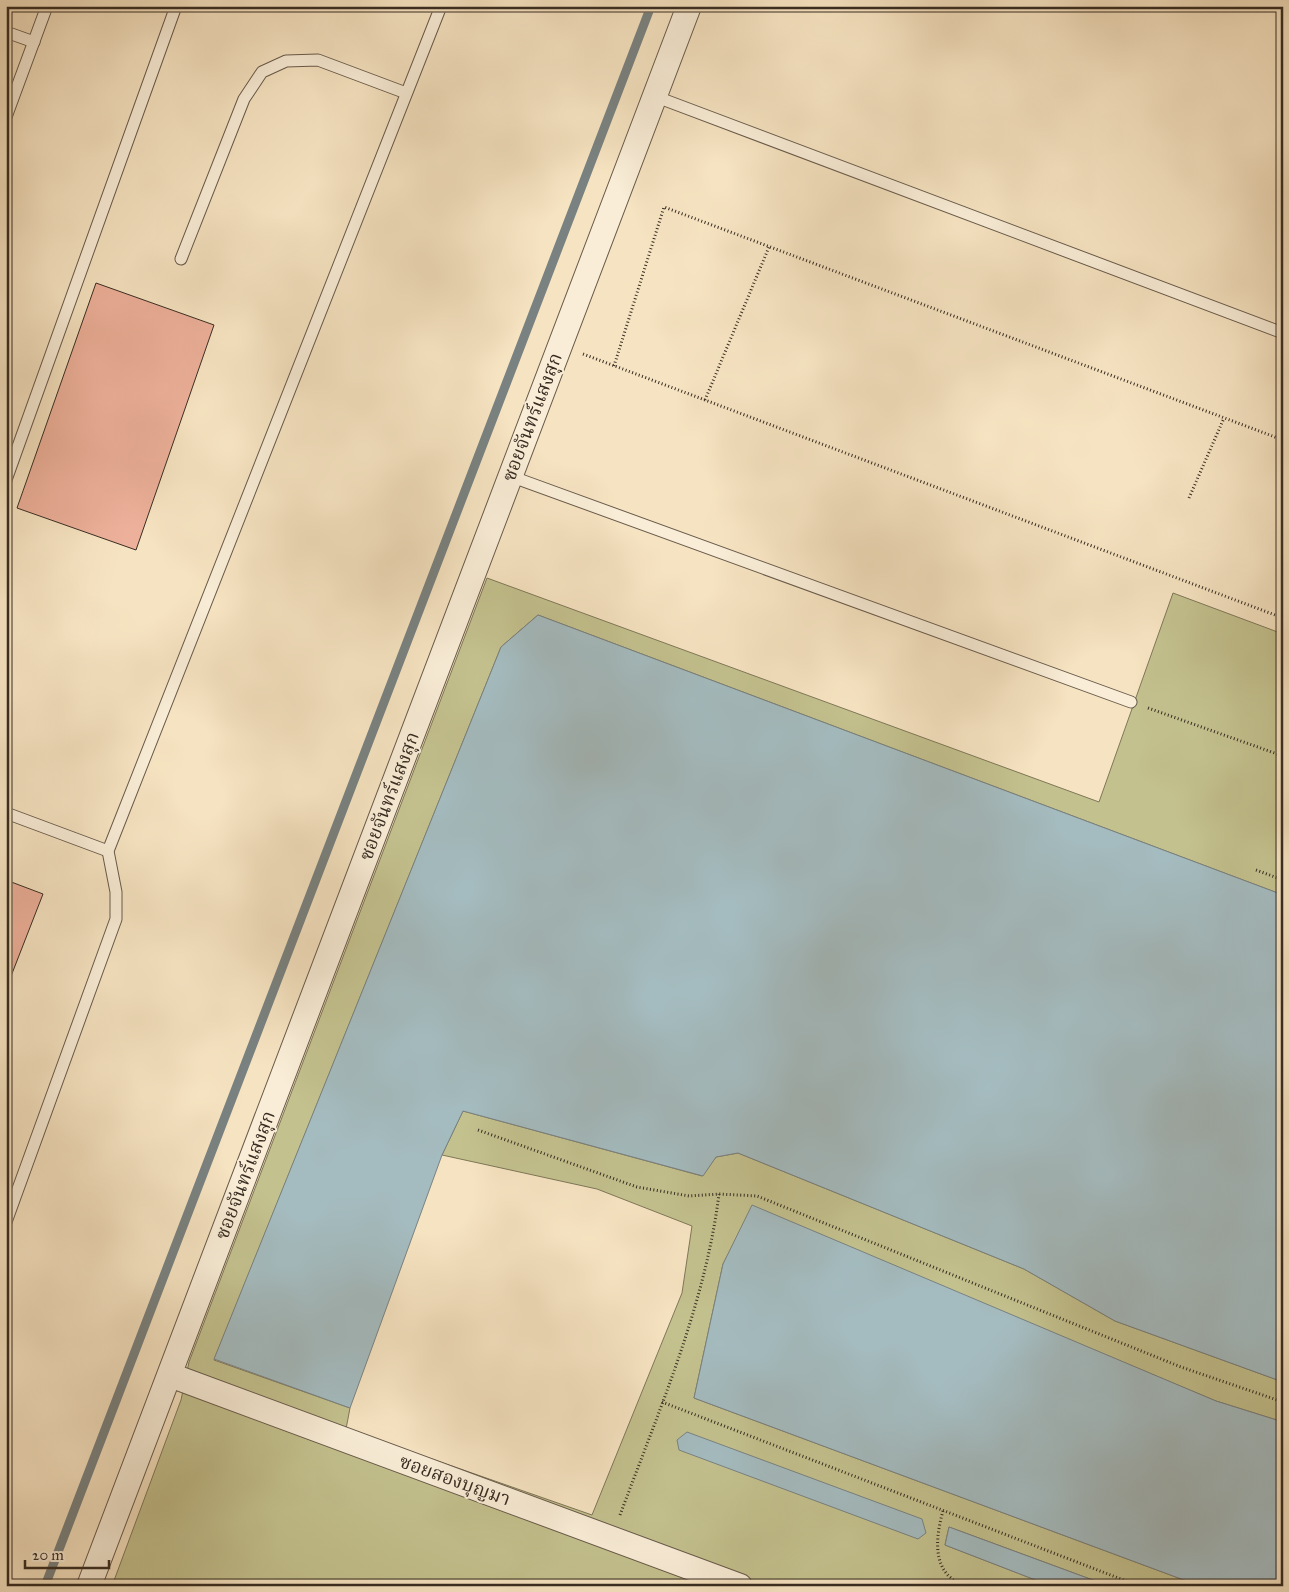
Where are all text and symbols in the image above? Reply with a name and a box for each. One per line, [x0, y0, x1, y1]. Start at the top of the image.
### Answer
street label: ซอยจันทร์แสงสุก [497, 349, 568, 485]
street label: ซอยจันทร์แสงสุก [354, 728, 425, 864]
street label: ซอยจันทร์แสงสุก [210, 1107, 281, 1243]
street label: ซอยสองบุญมา [396, 1449, 514, 1512]
scale bar [25, 1537, 109, 1569]
text: 20 m [32, 1546, 64, 1564]

